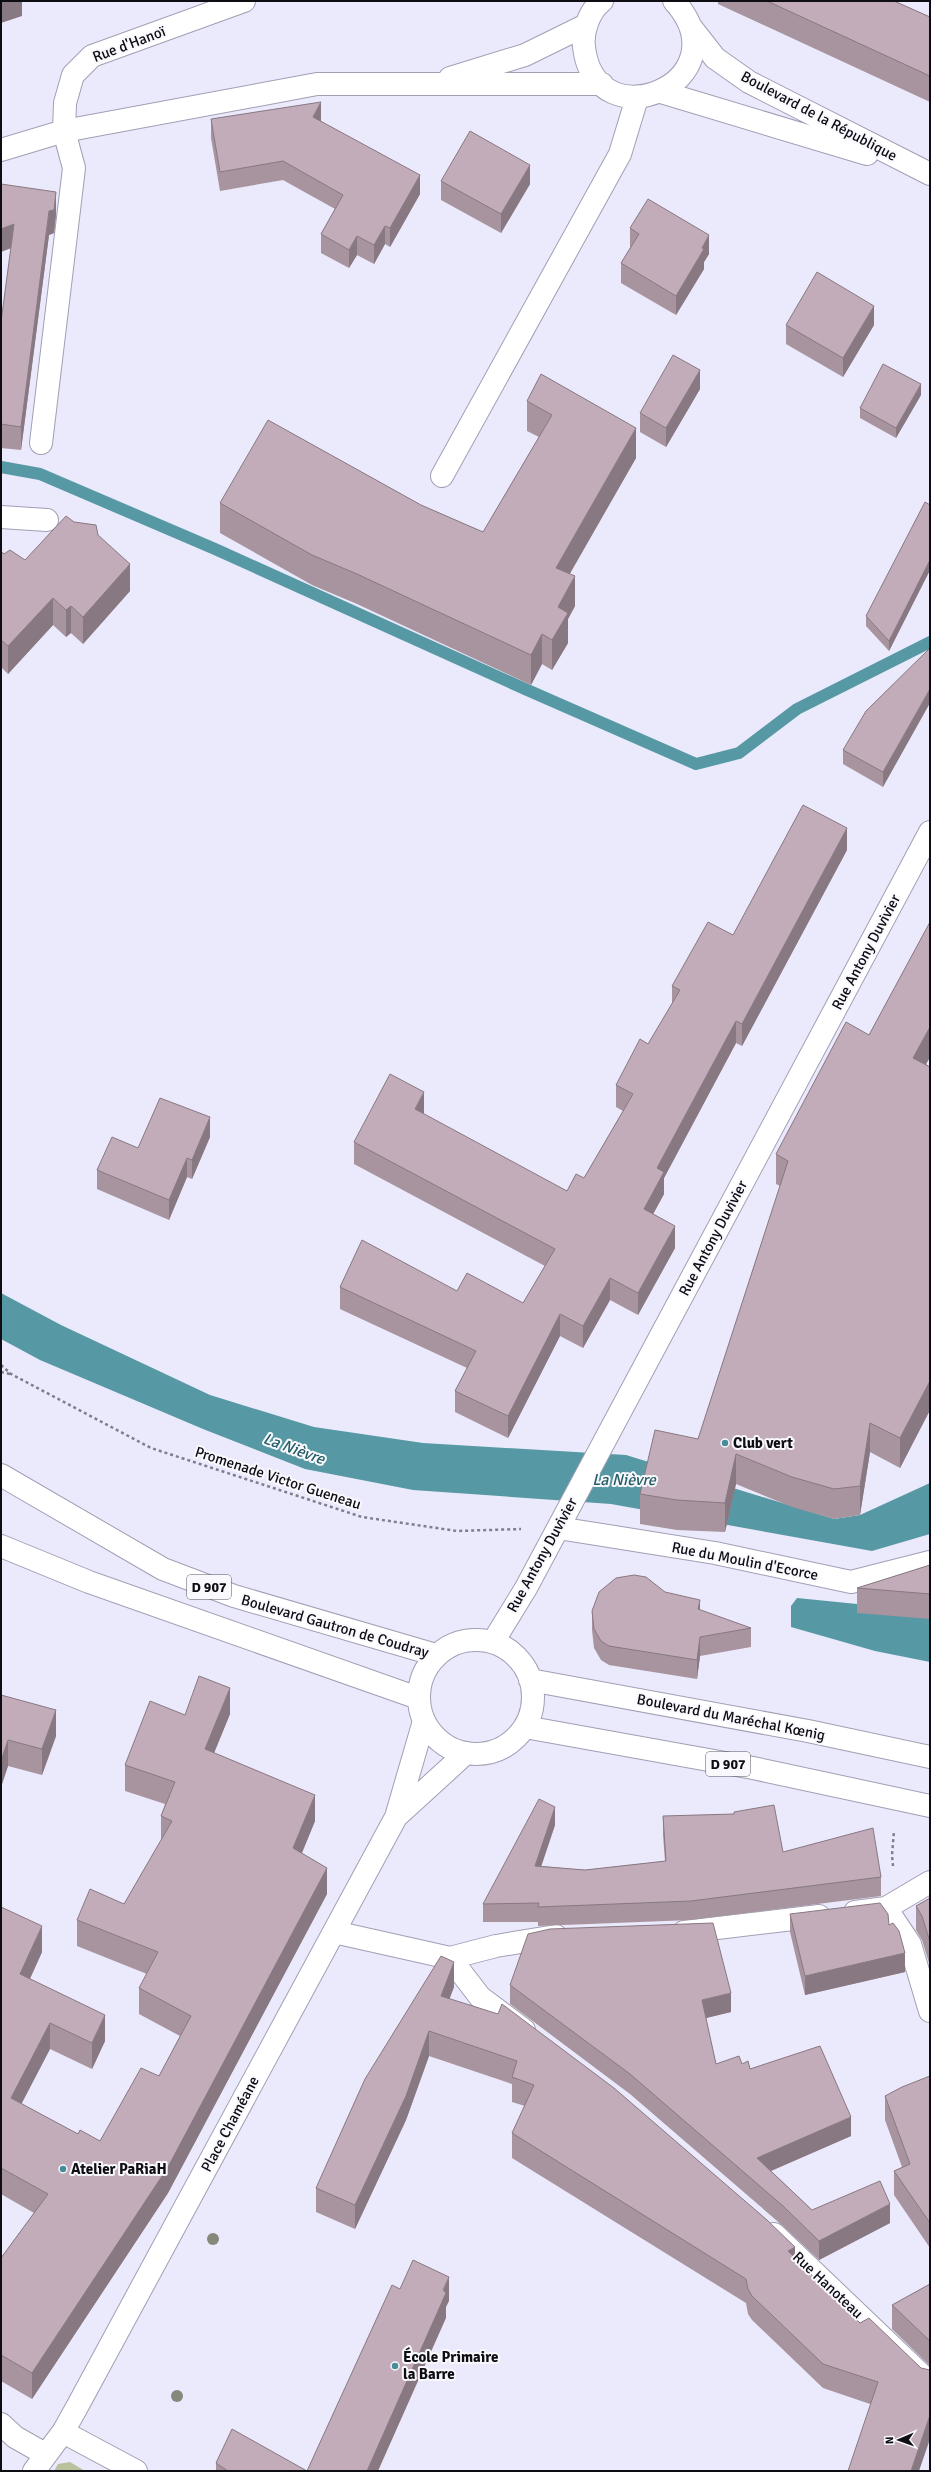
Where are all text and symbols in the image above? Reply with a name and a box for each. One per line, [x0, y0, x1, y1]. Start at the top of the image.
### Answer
street label: Rue d'Hanoï [90, 22, 169, 66]
street label: Boulevard de la République [738, 67, 900, 165]
street label: Rue Antony Duvivier [828, 891, 904, 1013]
street label: Rue Antony Duvivier [675, 1177, 751, 1299]
water label: La Nièvre [261, 1429, 328, 1470]
place label: Club vert [733, 1434, 793, 1452]
marker: Club vert [720, 1438, 730, 1448]
street label: Promenade Victor Gueneau [193, 1443, 363, 1513]
water label: La Nièvre [592, 1470, 657, 1490]
street label: Rue Antony Duvivier [503, 1494, 581, 1616]
street label: Rue du Moulin d'Ecorce [670, 1538, 820, 1584]
road number: D 907 [187, 1575, 231, 1599]
street label: Boulevard Gautron de Coudray [239, 1591, 431, 1661]
street label: Boulevard du Maréchal Kœnig [635, 1690, 827, 1744]
road number: D 907 [706, 1752, 750, 1776]
street label: Place Chaméane [197, 2073, 263, 2175]
place label: Atelier PaRiaH [71, 2160, 167, 2178]
marker: Atelier PaRiaH [58, 2164, 68, 2174]
street label: Rue Hanoteau [789, 2248, 867, 2322]
place label: École Primaire la Barre [403, 2347, 498, 2383]
marker: École Primaire la Barre [390, 2361, 400, 2371]
north arrow [879, 2420, 919, 2460]
text: N [883, 2436, 896, 2444]

